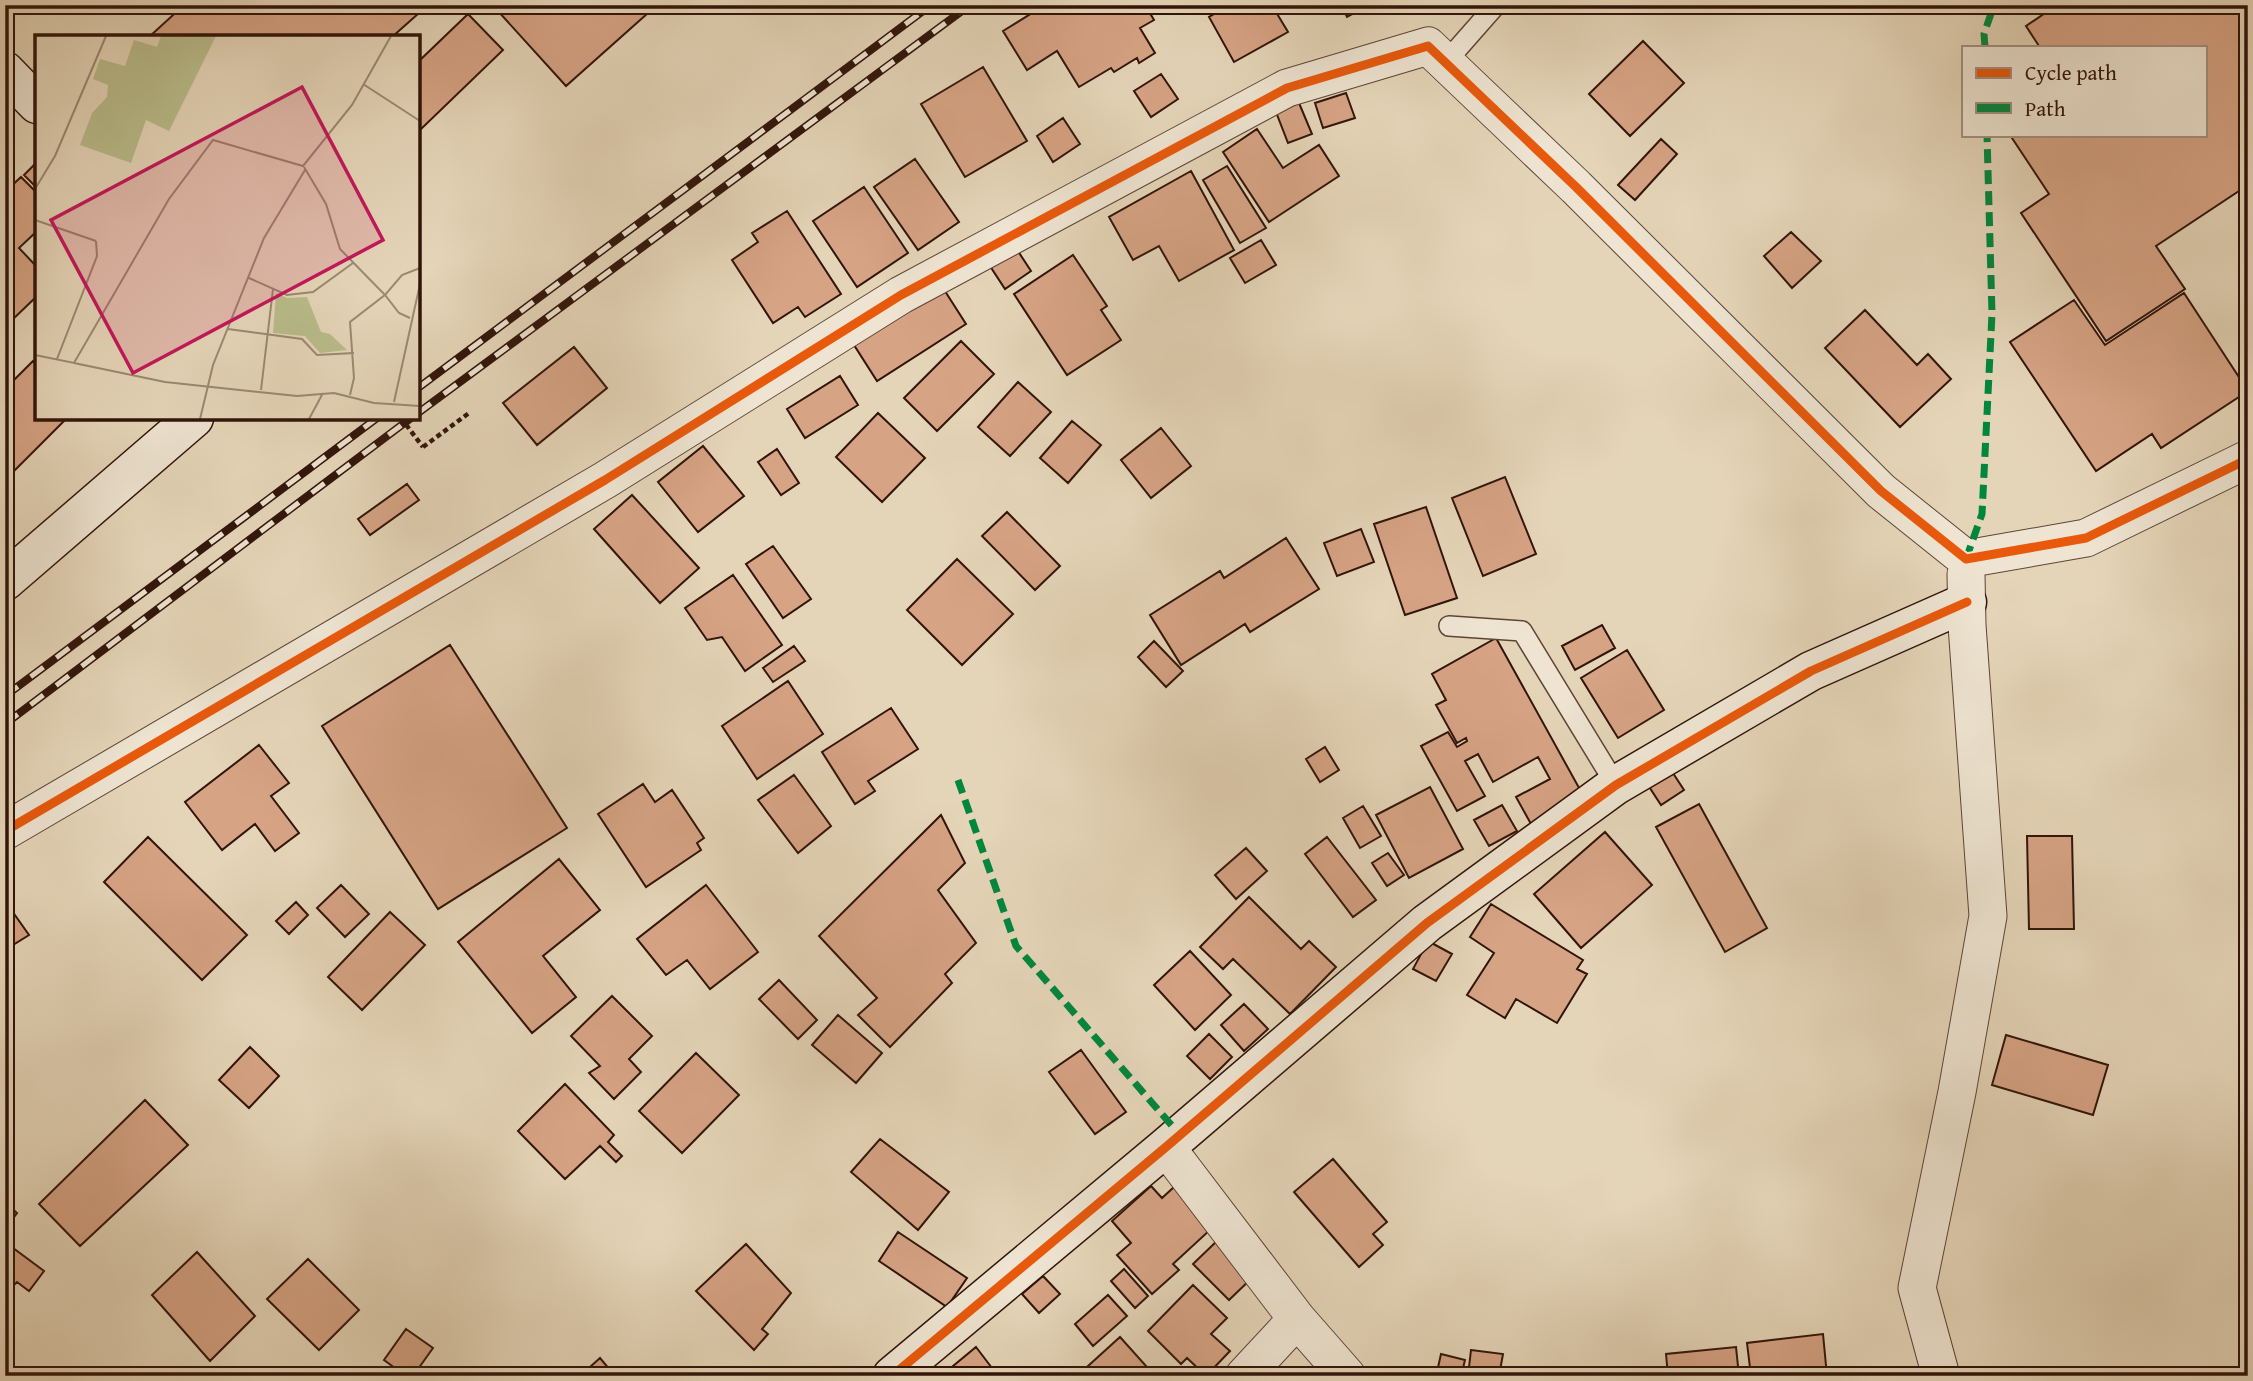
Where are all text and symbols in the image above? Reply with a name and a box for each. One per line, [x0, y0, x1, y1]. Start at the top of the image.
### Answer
inset map [35, 35, 420, 420]
legend [1962, 46, 2208, 136]
text: Cycle path [2025, 57, 2117, 88]
text: Path [2025, 93, 2066, 124]

